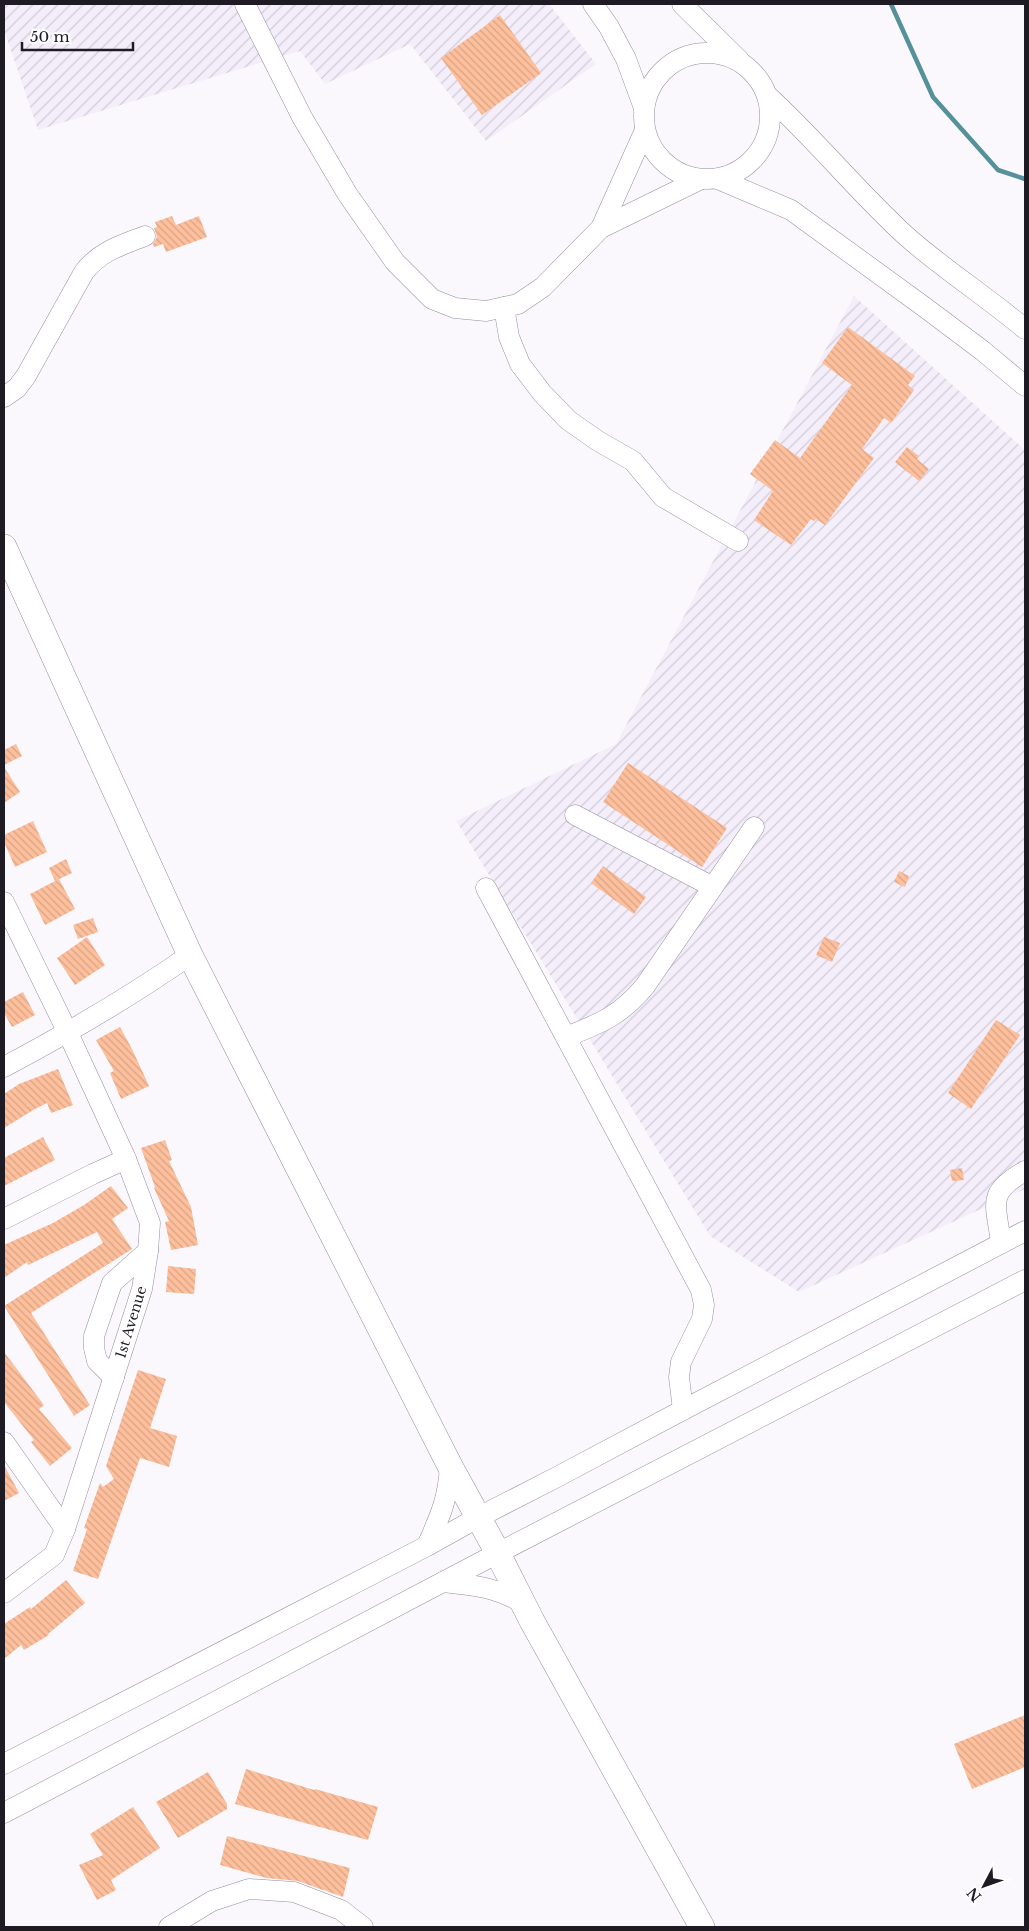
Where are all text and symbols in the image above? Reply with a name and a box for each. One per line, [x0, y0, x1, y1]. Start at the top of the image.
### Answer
scale bar [22, 20, 134, 52]
text: 50 m [30, 27, 70, 46]
street label: 1st Avenue [111, 1284, 151, 1360]
north arrow [959, 1861, 1009, 1911]
text: N [963, 1884, 985, 1905]

